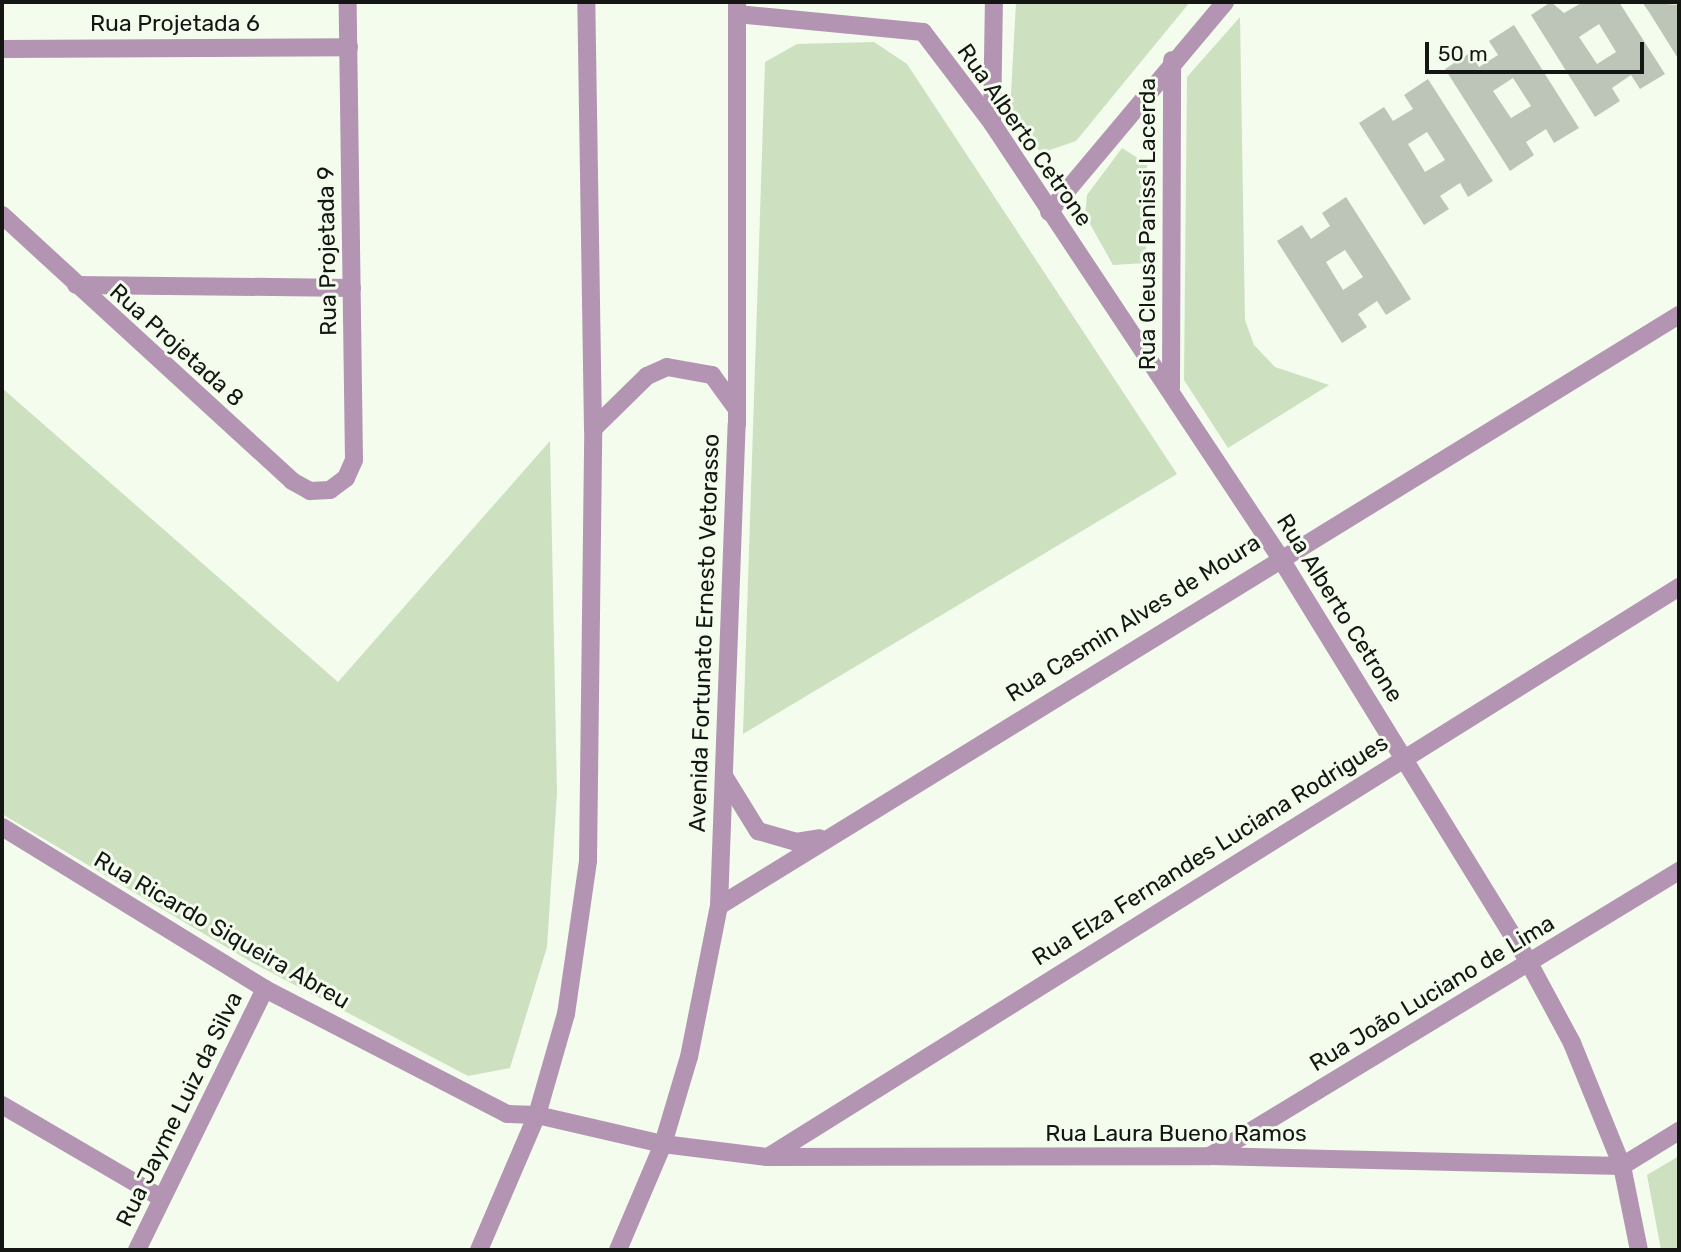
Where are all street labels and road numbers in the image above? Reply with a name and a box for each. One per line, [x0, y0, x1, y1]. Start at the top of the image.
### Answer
street label: Rua Projetada 6 [90, 9, 260, 37]
street label: Rua Alberto Cetrone [951, 38, 1099, 232]
street label: Rua Cleusa Panissi Lacerda [1133, 78, 1161, 370]
street label: Rua Projetada 9 [312, 166, 342, 336]
street label: Rua Projetada 8 [104, 278, 250, 412]
street label: Avenida Fortunato Ernesto Vetorasso [683, 433, 725, 833]
street label: Rua Alberto Cetrone [1271, 509, 1409, 707]
street label: Rua Casmin Alves de Moura [1001, 528, 1265, 708]
street label: Rua Elza Fernandes Luciana Rodrigues [1027, 729, 1393, 971]
street label: Rua Ricardo Siqueira Abreu [89, 845, 355, 1015]
street label: Rua João Luciano de Lima [1305, 909, 1559, 1077]
street label: Rua Jayme Luiz da Silva [110, 987, 248, 1231]
street label: Rua Laura Bueno Ramos [1045, 1119, 1307, 1147]

